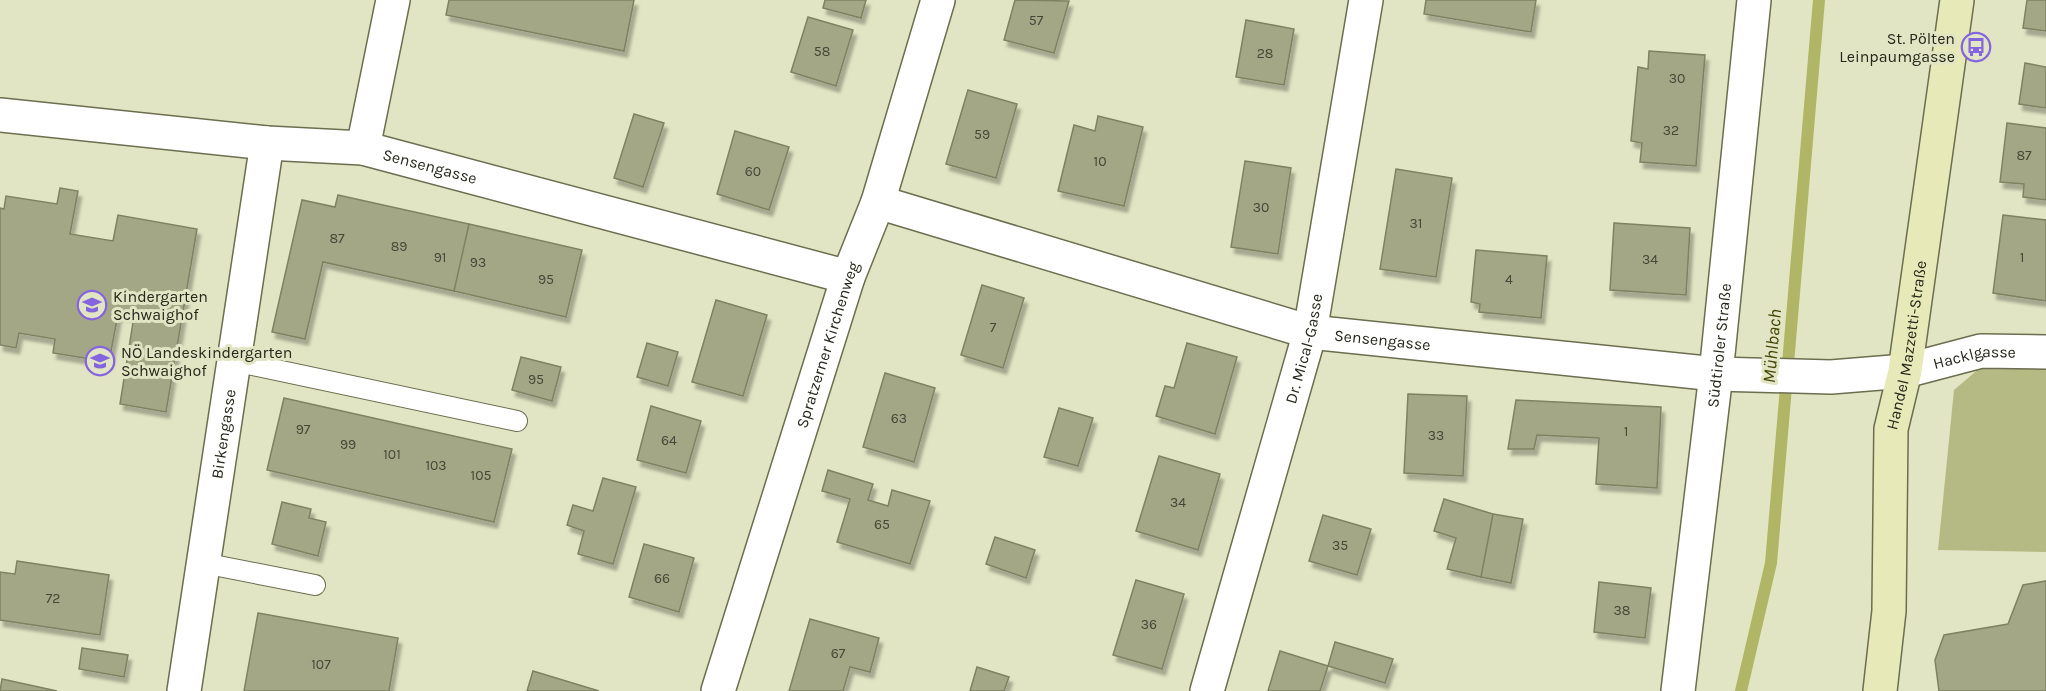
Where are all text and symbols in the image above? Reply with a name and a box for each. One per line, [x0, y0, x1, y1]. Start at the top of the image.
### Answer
house number: 57 [1029, 12, 1044, 29]
place label: St. Pölten Leinpaumgasse [1839, 29, 1955, 66]
bus stop icon: St. Pölten Leinpaumgasse [1960, 31, 1992, 63]
house number: 58 [814, 43, 830, 60]
house number: 28 [1257, 45, 1273, 62]
house number: 30 [1669, 70, 1685, 87]
house number: 32 [1663, 122, 1679, 139]
house number: 59 [974, 126, 990, 143]
street label: Sensengasse [381, 145, 479, 188]
house number: 87 [2016, 147, 2032, 164]
house number: 10 [1094, 153, 1106, 170]
house number: 60 [745, 163, 761, 180]
house number: 30 [1253, 199, 1269, 216]
house number: 31 [1410, 215, 1422, 232]
house number: 87 [329, 230, 345, 247]
house number: 89 [391, 238, 407, 255]
house number: 91 [434, 249, 446, 266]
house number: 1 [2020, 249, 2024, 266]
house number: 34 [1642, 251, 1658, 268]
house number: 93 [470, 254, 486, 271]
street label: Spratzerner Kirchenweg [792, 259, 863, 431]
street label: Handel Mazzetti-Straße [1882, 259, 1930, 432]
house number: 95 [538, 271, 554, 288]
house number: 4 [1505, 271, 1513, 288]
street label: Südtiroler Straße [1703, 282, 1735, 409]
place label: Kindergarten Schwaighof [113, 287, 208, 324]
school or university icon: Kindergarten Schwaighof [76, 289, 108, 321]
street label: Dr. Mical-Gasse [1281, 292, 1326, 406]
water label: Mühlbach [1758, 308, 1786, 384]
house number: 7 [990, 319, 997, 336]
street label: Sensengasse [1333, 326, 1432, 354]
street label: Hacklgasse [1931, 342, 2016, 373]
place label: NÖ Landeskindergarten Schwaighof [121, 343, 292, 380]
school or university icon: NÖ Landeskindergarten Schwaighof [84, 345, 116, 377]
house number: 95 [528, 371, 544, 388]
street label: Birkengasse [207, 388, 240, 480]
house number: 63 [891, 410, 907, 427]
house number: 97 [296, 421, 311, 438]
house number: 1 [1624, 423, 1628, 440]
house number: 33 [1428, 427, 1444, 444]
house number: 64 [661, 432, 677, 449]
house number: 99 [340, 436, 356, 453]
house number: 101 [383, 446, 401, 463]
house number: 103 [425, 457, 447, 474]
house number: 105 [471, 467, 492, 484]
house number: 34 [1170, 494, 1186, 511]
house number: 65 [874, 516, 890, 533]
house number: 35 [1332, 537, 1348, 554]
house number: 66 [654, 570, 670, 587]
house number: 72 [46, 590, 60, 607]
house number: 38 [1614, 602, 1630, 619]
house number: 36 [1141, 616, 1157, 633]
house number: 67 [831, 645, 846, 662]
house number: 107 [311, 656, 331, 673]

